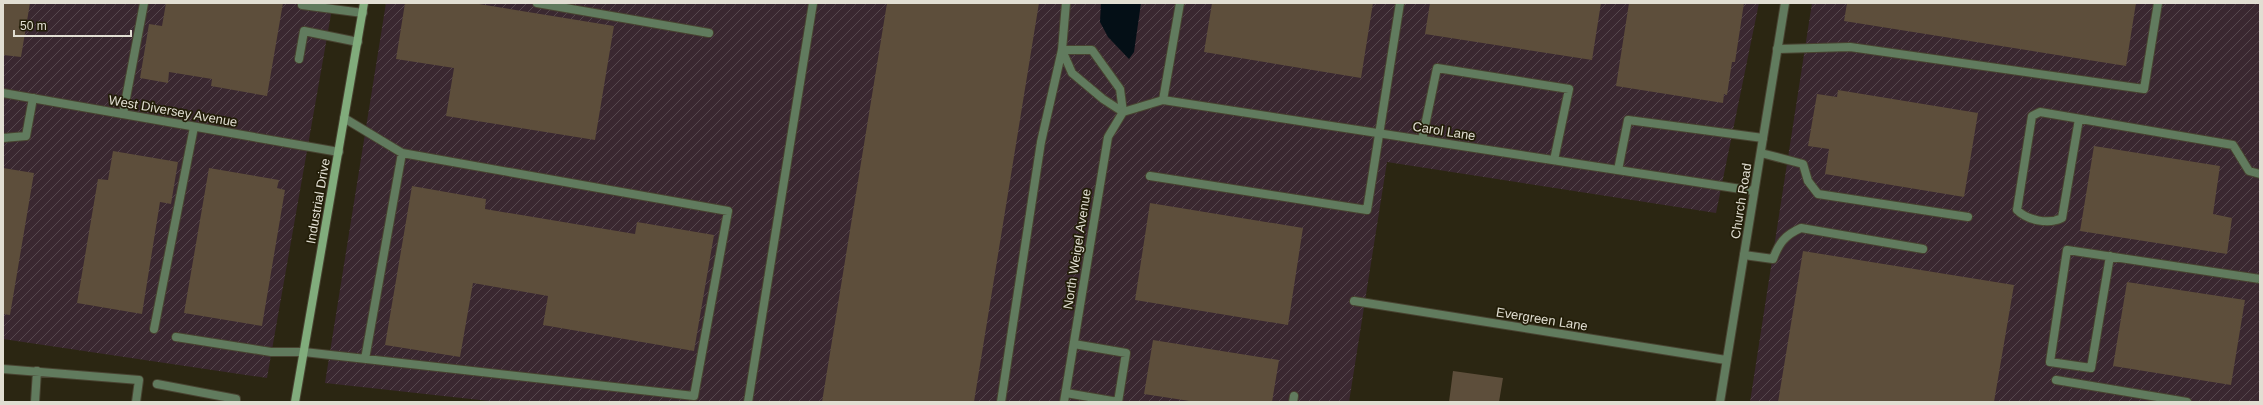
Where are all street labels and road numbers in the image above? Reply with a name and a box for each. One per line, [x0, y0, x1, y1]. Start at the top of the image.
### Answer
street label: West Diversey Avenue [108, 92, 238, 130]
street label: Carol Lane [1411, 119, 1477, 143]
street label: Industrial Drive [303, 157, 333, 245]
street label: Church Road [1728, 162, 1754, 240]
street label: North Weigel Avenue [1060, 188, 1094, 310]
street label: Evergreen Lane [1495, 304, 1589, 334]

